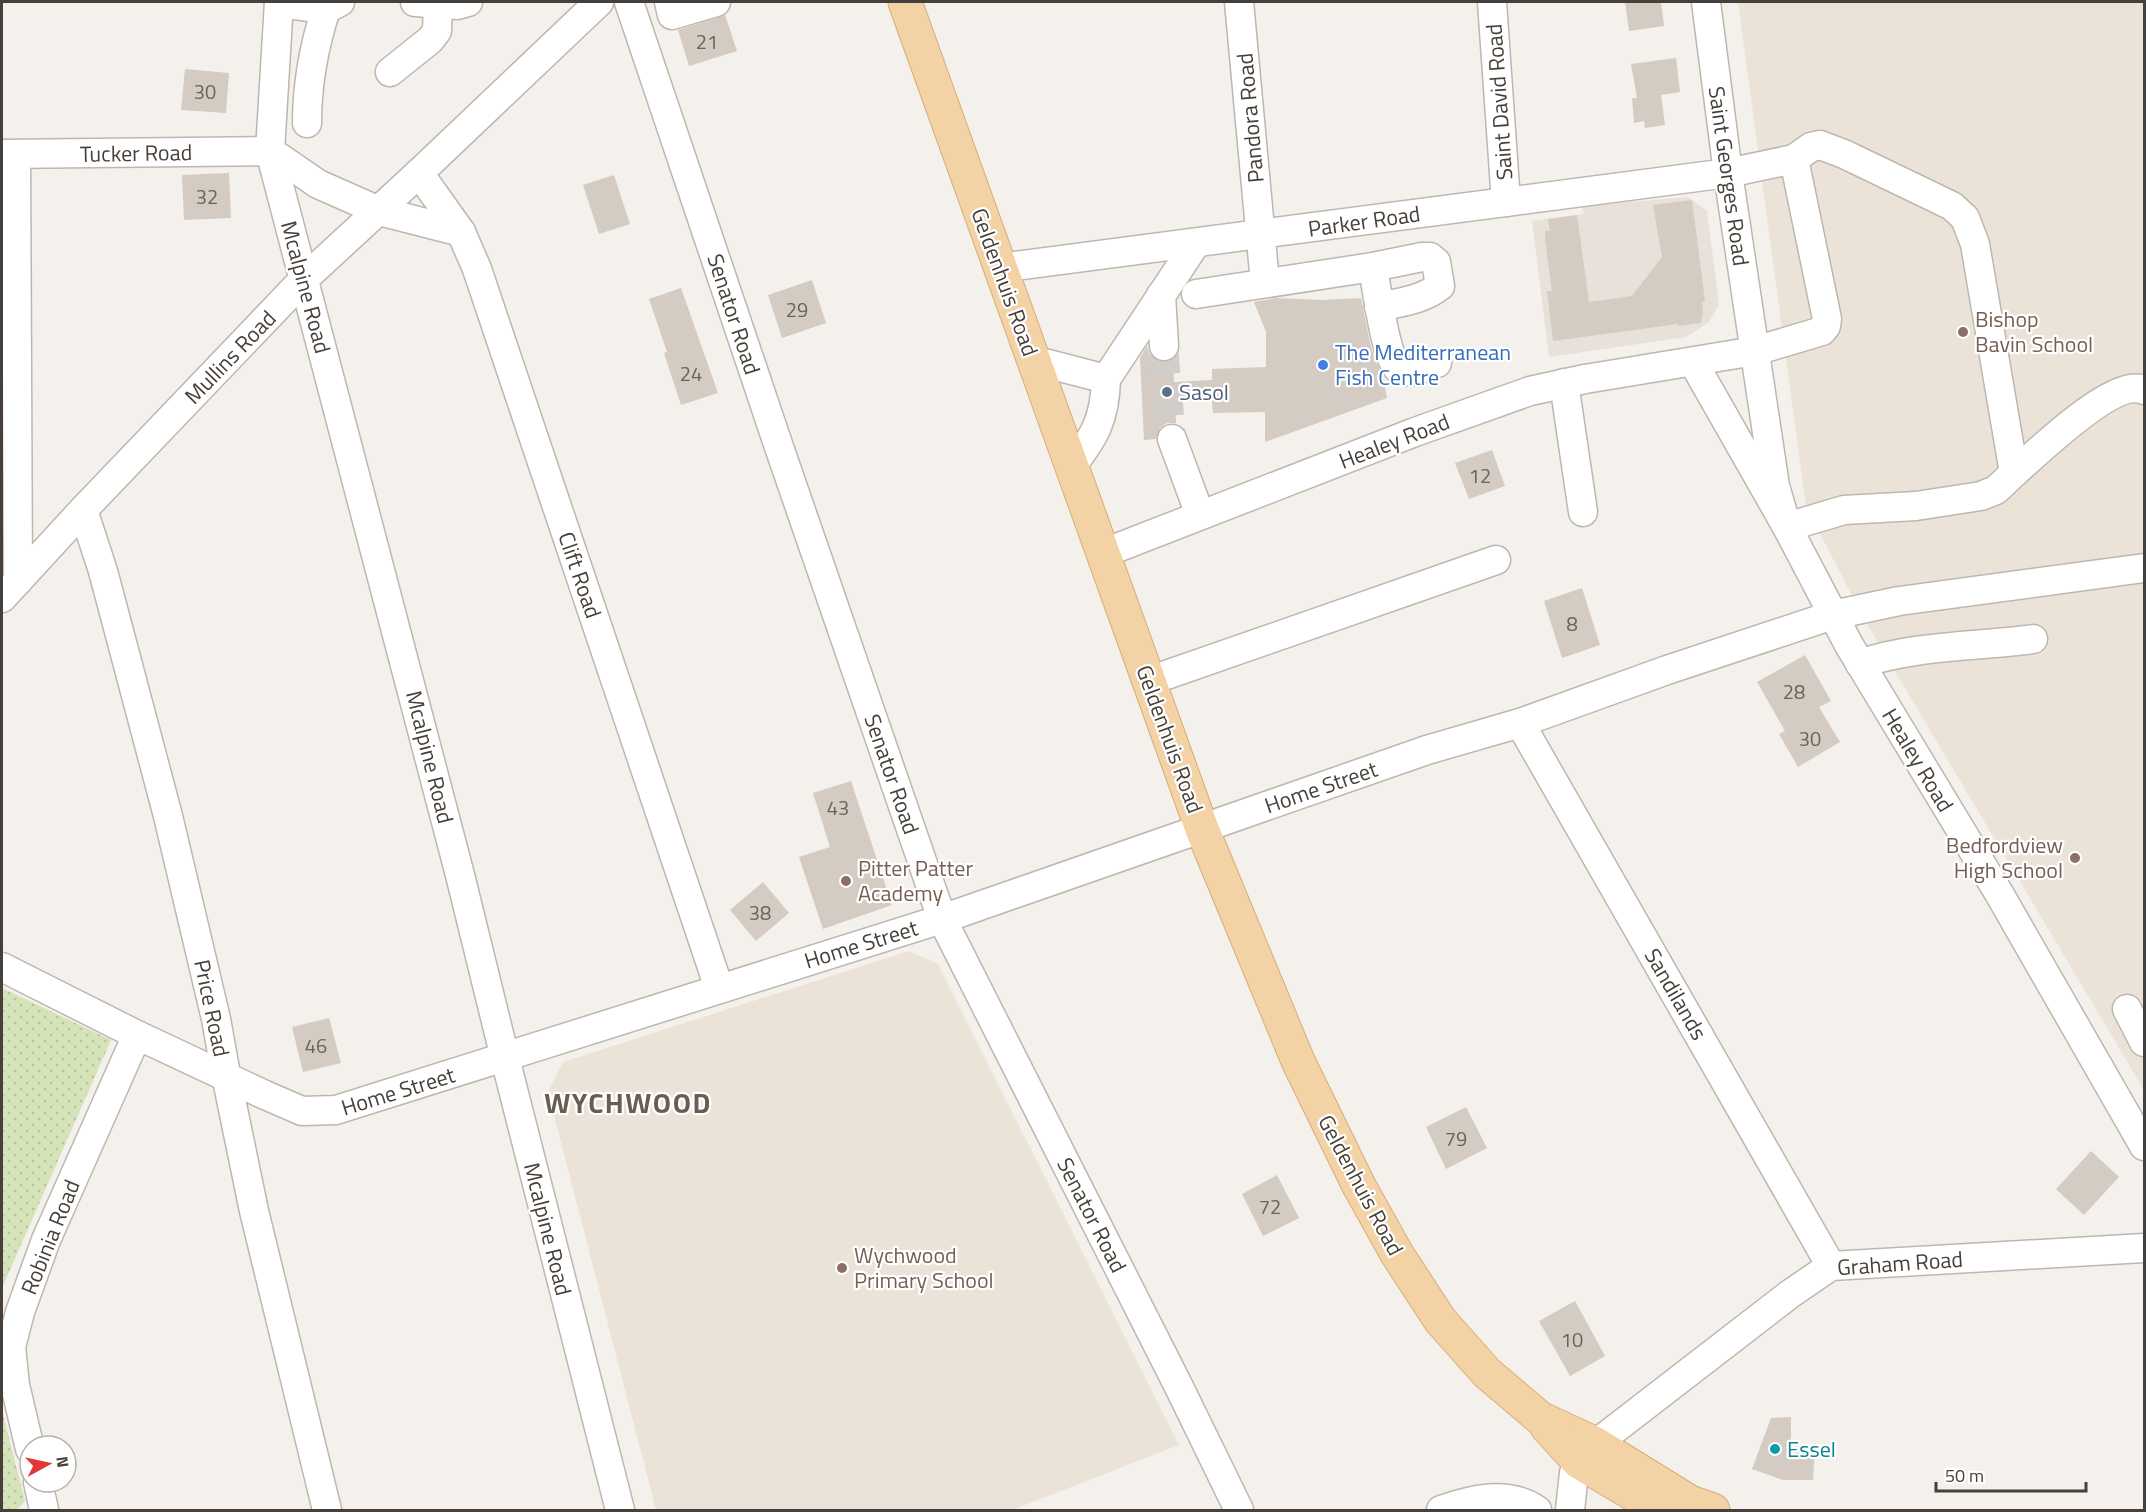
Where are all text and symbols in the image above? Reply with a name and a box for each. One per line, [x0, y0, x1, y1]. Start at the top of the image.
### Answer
street label: Saint David Road [1477, 23, 1521, 181]
house number: 21 [696, 26, 718, 57]
street label: Pandora Road [1227, 52, 1273, 184]
house number: 30 [194, 76, 216, 107]
street label: Saint Georges Road [1700, 84, 1758, 268]
street label: Tucker Road [80, 135, 192, 171]
house number: 32 [196, 181, 218, 212]
street label: Parker Road [1306, 196, 1422, 246]
street label: Geldenhuis Road [962, 203, 1048, 361]
street label: Mcalpine Road [272, 217, 340, 357]
street label: Senator Road [698, 249, 770, 379]
house number: 29 [786, 294, 808, 325]
street label: Mullins Road [176, 302, 284, 412]
place label: Bishop Bavin School [1975, 302, 2093, 361]
marker: Bishop Bavin School [1956, 325, 1970, 339]
place label: The Mediterranean Fish Centre [1335, 335, 1511, 394]
house number: 24 [680, 358, 702, 389]
marker: The Mediterranean Fish Centre [1316, 358, 1330, 372]
place label: Sasol [1179, 375, 1229, 409]
marker: Sasol [1160, 385, 1174, 399]
street label: Healey Road [1334, 404, 1454, 478]
house number: 12 [1469, 460, 1491, 491]
street label: Clift Road [549, 527, 611, 623]
house number: 8 [1566, 608, 1578, 639]
street label: Geldenhuis Road [1127, 660, 1213, 818]
house number: 28 [1783, 676, 1805, 707]
street label: Mcalpine Road [397, 687, 463, 827]
street label: Healey Road [1874, 702, 1962, 818]
street label: Senator Road [856, 709, 928, 839]
house number: 30 [1799, 723, 1821, 754]
street label: Home Street [1260, 752, 1382, 822]
house number: 43 [827, 792, 849, 823]
place label: Bedfordview High School [1946, 828, 2063, 887]
place label: Pitter Patter Academy [858, 851, 973, 910]
marker: Bedfordview High School [2068, 851, 2082, 865]
marker: Pitter Patter Academy [839, 874, 853, 888]
house number: 38 [749, 897, 771, 928]
street label: Home Street [800, 910, 922, 977]
street label: Sandilands [1636, 942, 1716, 1046]
street label: Price Road [185, 956, 239, 1060]
house number: 46 [305, 1030, 327, 1061]
street label: Home Street [337, 1057, 459, 1124]
district label: WYCHWOOD [544, 1081, 712, 1124]
street label: Geldenhuis Road [1310, 1108, 1412, 1262]
house number: 79 [1445, 1123, 1467, 1154]
street label: Senator Road [1048, 1151, 1136, 1279]
street label: Mcalpine Road [515, 1159, 581, 1299]
street label: Robinia Road [11, 1174, 89, 1300]
house number: 72 [1259, 1191, 1281, 1222]
place label: Wychwood Primary School [854, 1238, 994, 1297]
street label: Graham Road [1836, 1242, 1964, 1284]
marker: Wychwood Primary School [835, 1261, 849, 1275]
house number: 10 [1561, 1324, 1583, 1355]
place label: Essel [1787, 1432, 1836, 1466]
north arrow [18, 1434, 78, 1494]
marker: Essel [1768, 1442, 1782, 1456]
text: N [50, 1455, 76, 1469]
scale bar [1936, 1455, 2086, 1493]
text: 50 m [1945, 1462, 1984, 1489]

